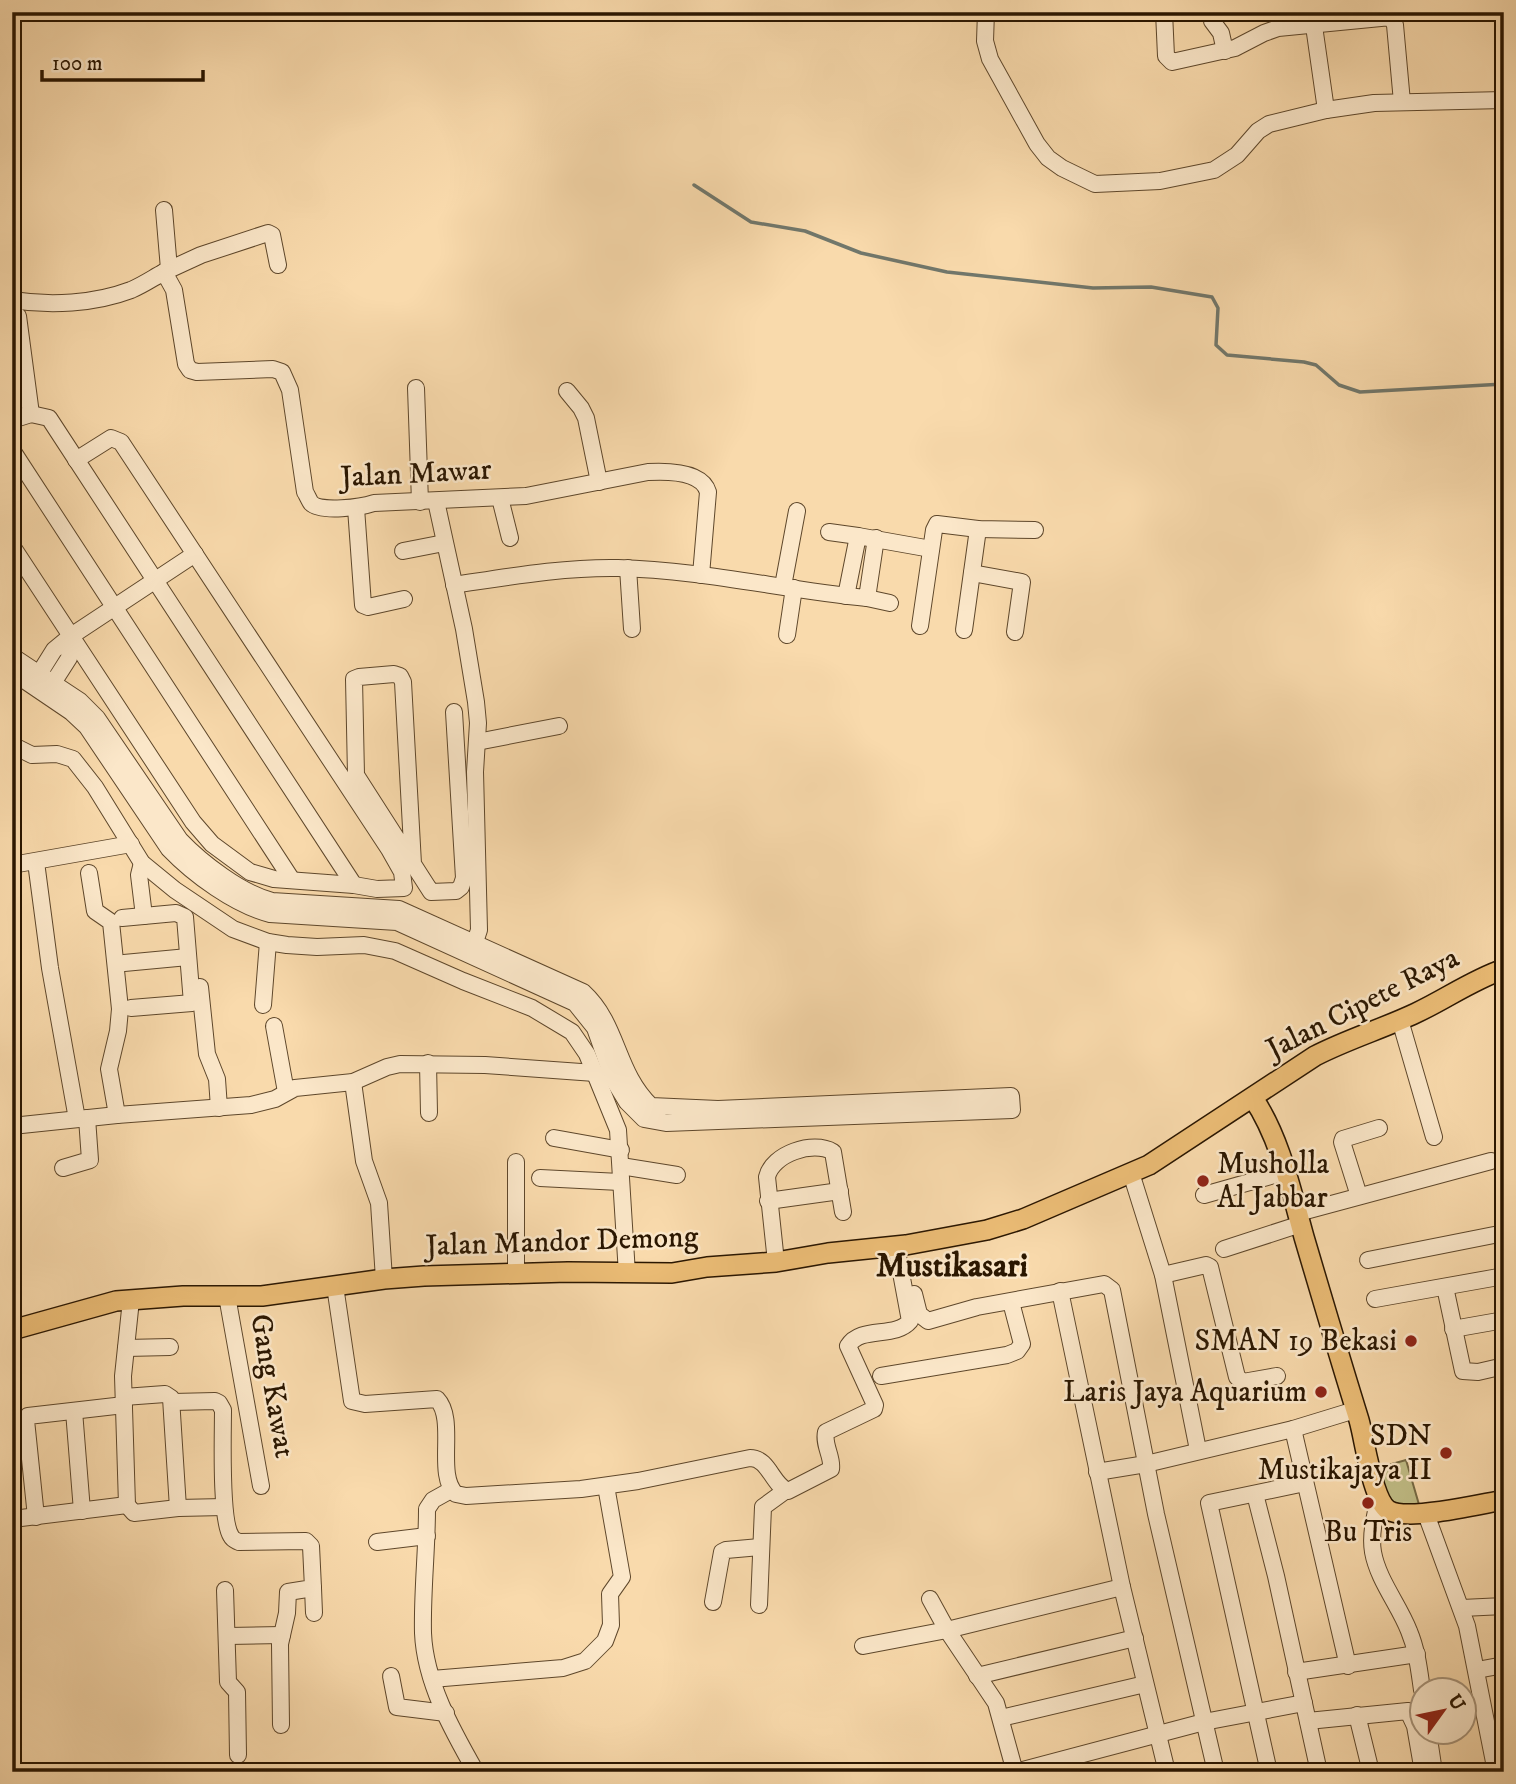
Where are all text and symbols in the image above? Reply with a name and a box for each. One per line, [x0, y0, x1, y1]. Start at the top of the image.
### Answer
scale bar [42, 38, 203, 82]
text: 100 m [52, 51, 103, 77]
street label: Jalan Mawar [337, 452, 492, 497]
street label: Jalan Cipete Raya [1258, 940, 1466, 1070]
place label: Musholla Al Jabbar [1217, 1146, 1330, 1217]
marker: Musholla Al Jabbar [1195, 1173, 1211, 1189]
street label: Jalan Mandor Demong [422, 1219, 699, 1265]
district label: Mustikasari [876, 1246, 1028, 1287]
street label: Gang Kawat [241, 1311, 303, 1461]
place label: SMAN 19 Bekasi [1195, 1323, 1397, 1360]
marker: SMAN 19 Bekasi [1403, 1333, 1419, 1349]
place label: Laris Jaya Aquarium [1063, 1374, 1307, 1411]
marker: Laris Jaya Aquarium [1313, 1384, 1329, 1400]
place label: SDN Mustikajaya II [1258, 1418, 1432, 1489]
marker: SDN Mustikajaya II [1438, 1445, 1454, 1461]
marker: Bu Tris [1360, 1495, 1376, 1511]
place label: Bu Tris [1324, 1514, 1412, 1551]
north arrow [1408, 1676, 1478, 1746]
text: U [1442, 1690, 1470, 1715]

